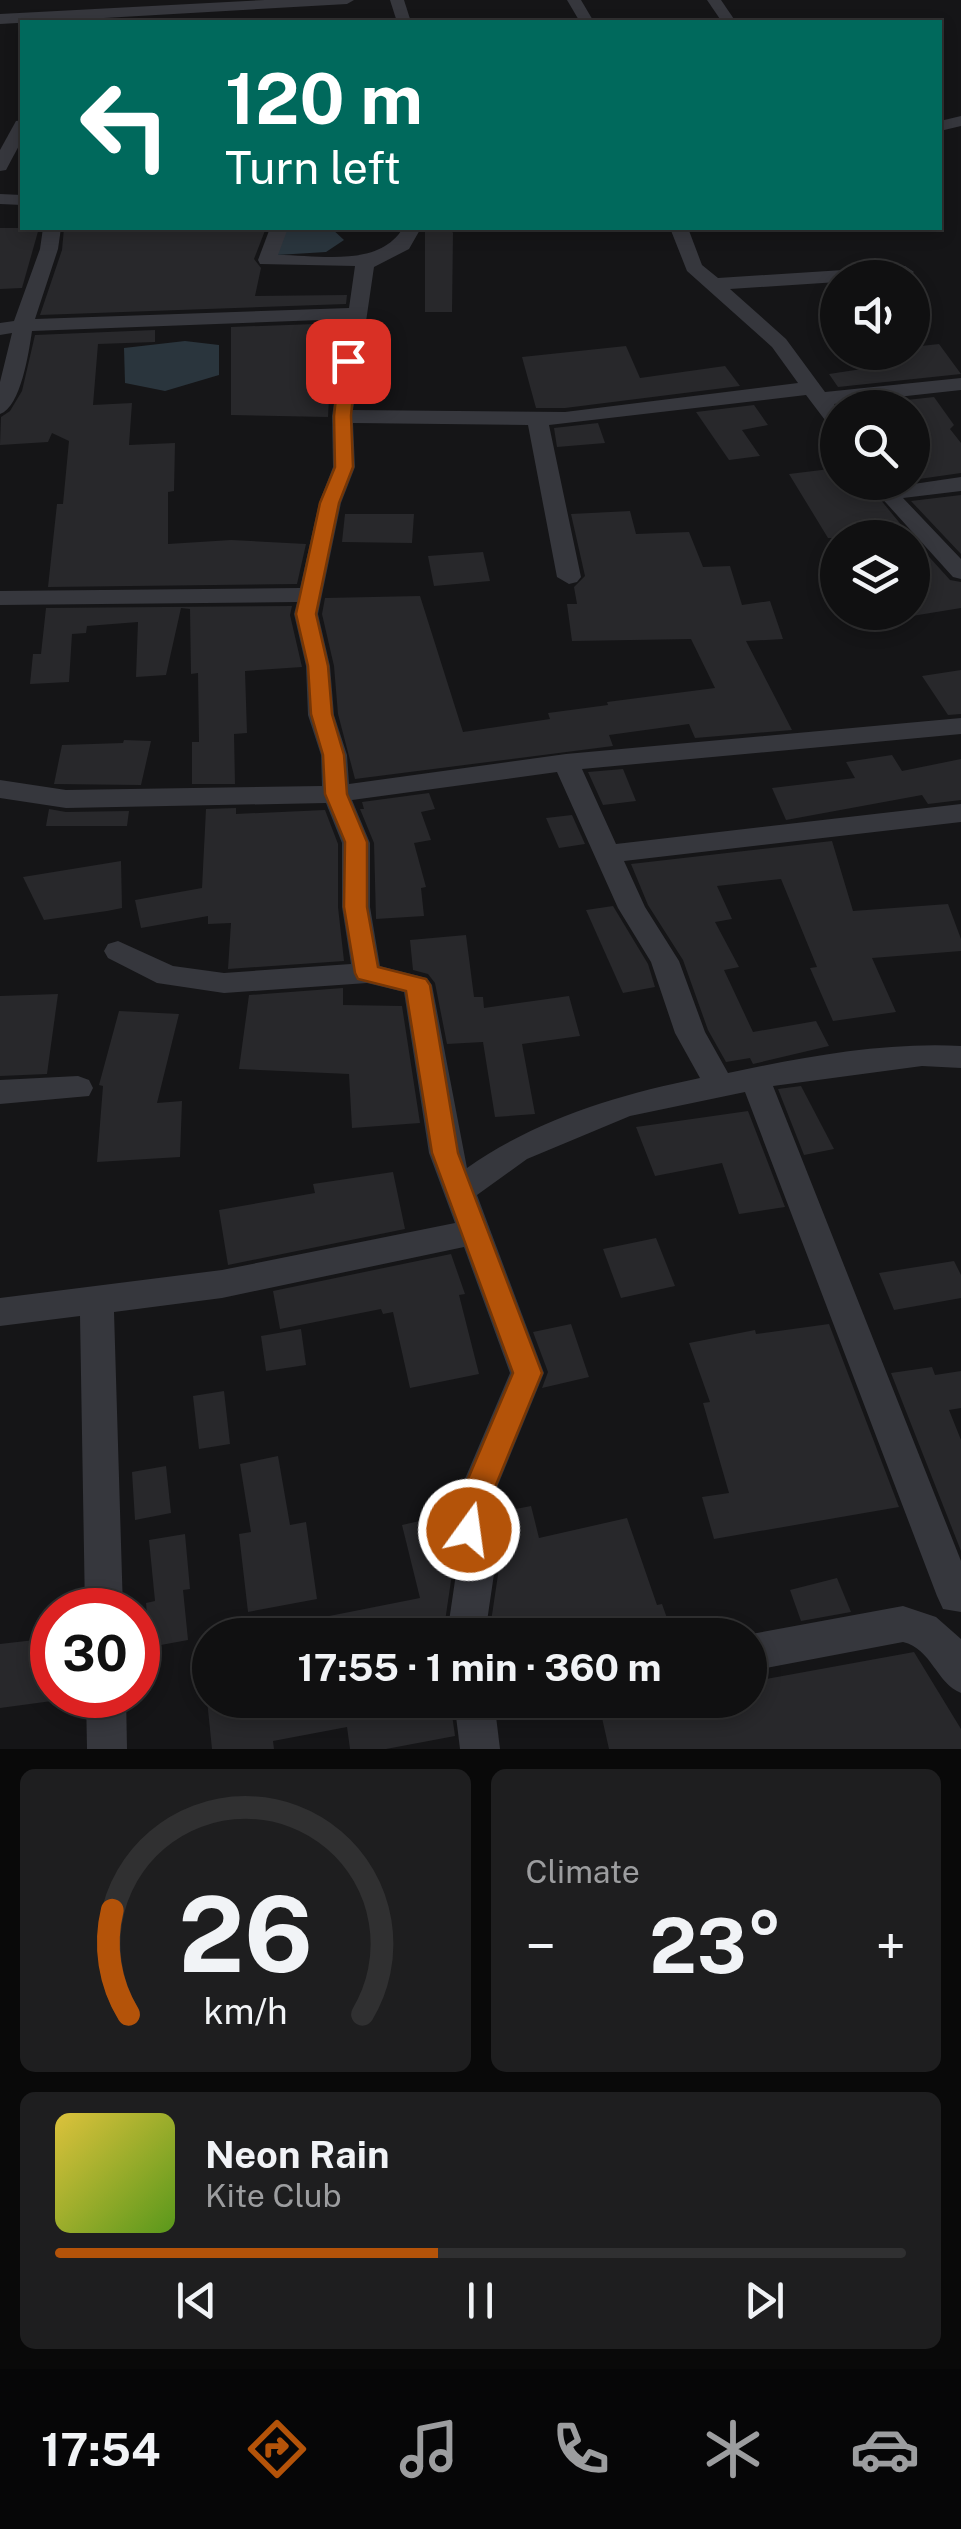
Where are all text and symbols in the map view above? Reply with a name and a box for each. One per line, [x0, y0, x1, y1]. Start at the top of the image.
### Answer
text: 120 m [225, 57, 423, 140]
icon: left [60, 60, 190, 190]
text: Turn left [225, 141, 401, 194]
map controls [820, 260, 930, 630]
button: sound [820, 260, 930, 370]
pin [306, 319, 391, 404]
icon: arrive [321, 334, 376, 389]
button: search [820, 390, 930, 500]
button: layers [820, 520, 930, 630]
position arrow [417, 1478, 521, 1582]
speed limit sign: 30 [30, 1588, 160, 1718]
text: 17:55 · 1 min · 360 m [297, 1645, 662, 1690]
text: Climate [526, 1853, 640, 1890]
text: 26 [178, 1873, 313, 1995]
text: 23° [649, 1902, 782, 1990]
text: − [526, 1914, 556, 1978]
text: + [876, 1914, 906, 1978]
text: km/h [203, 1990, 287, 2032]
text: Neon Rain [205, 2132, 389, 2177]
text: Kite Club [205, 2177, 342, 2214]
icon: previous [169, 2273, 224, 2328]
icon: pause [453, 2273, 508, 2328]
icon: next [737, 2273, 792, 2328]
icon: directions [242, 2414, 312, 2484]
icon: music [394, 2414, 464, 2484]
icon: phone [546, 2414, 616, 2484]
icon: climate [698, 2414, 768, 2484]
icon: car [850, 2414, 920, 2484]
text: 17:54 [41, 2423, 160, 2476]

